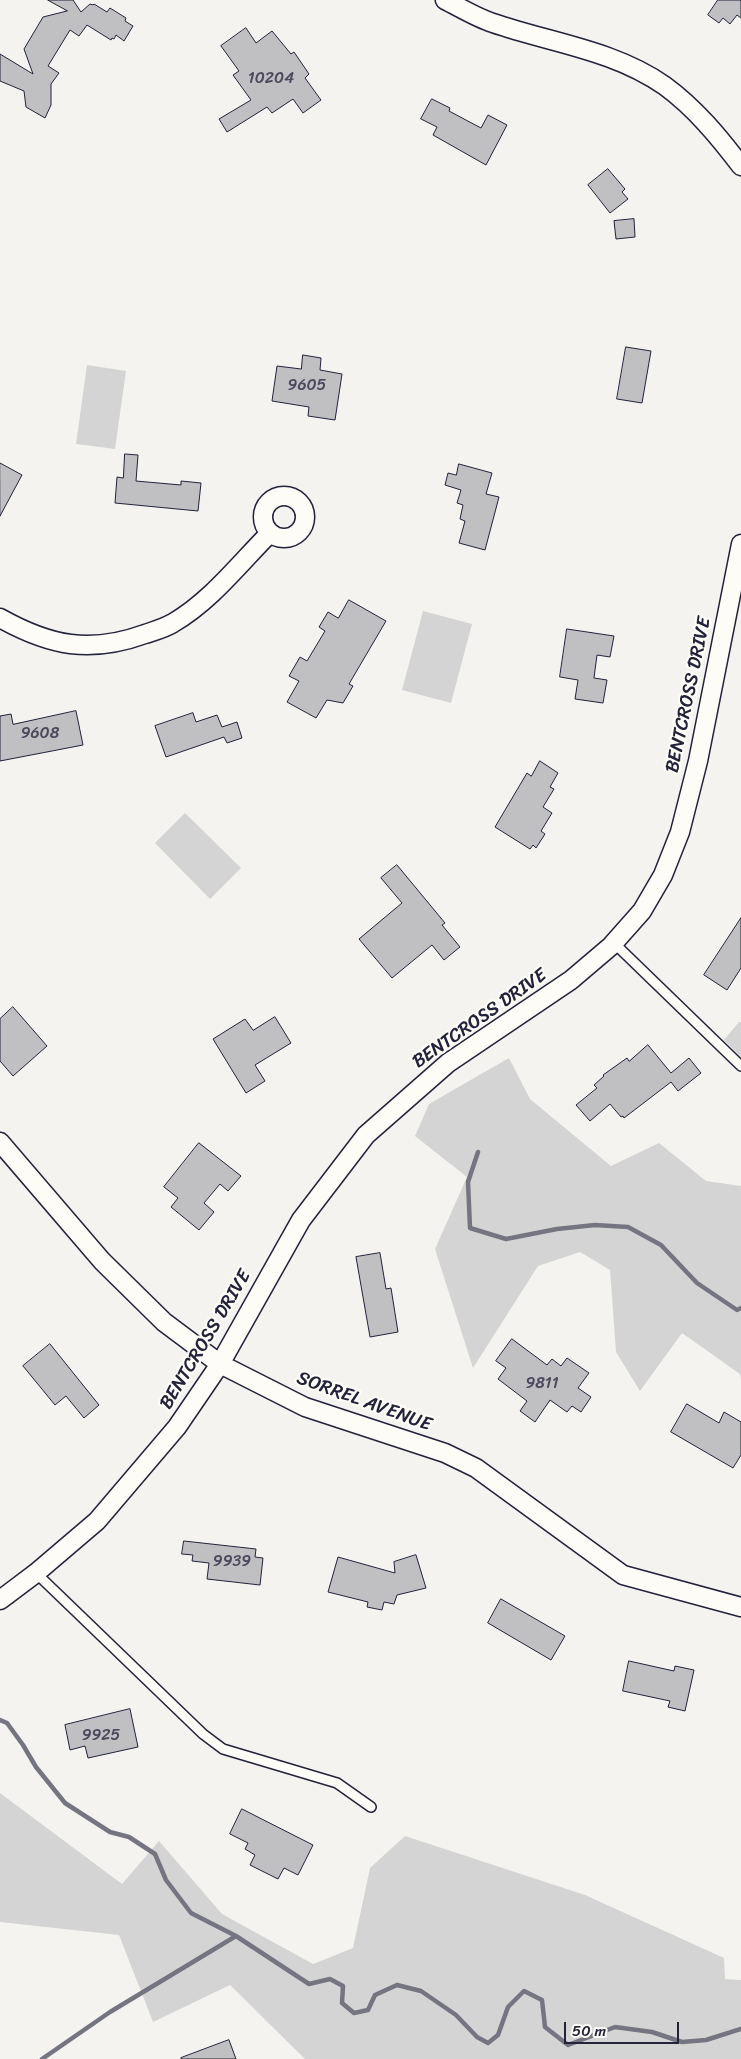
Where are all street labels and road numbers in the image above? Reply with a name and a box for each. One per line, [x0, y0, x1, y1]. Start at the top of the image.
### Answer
street label: BENTCROSS DRIVE [661, 615, 717, 775]
street label: BENTCROSS DRIVE [409, 964, 551, 1074]
street label: BENTCROSS DRIVE [155, 1266, 257, 1414]
street label: SORREL AVENUE [294, 1367, 434, 1437]

